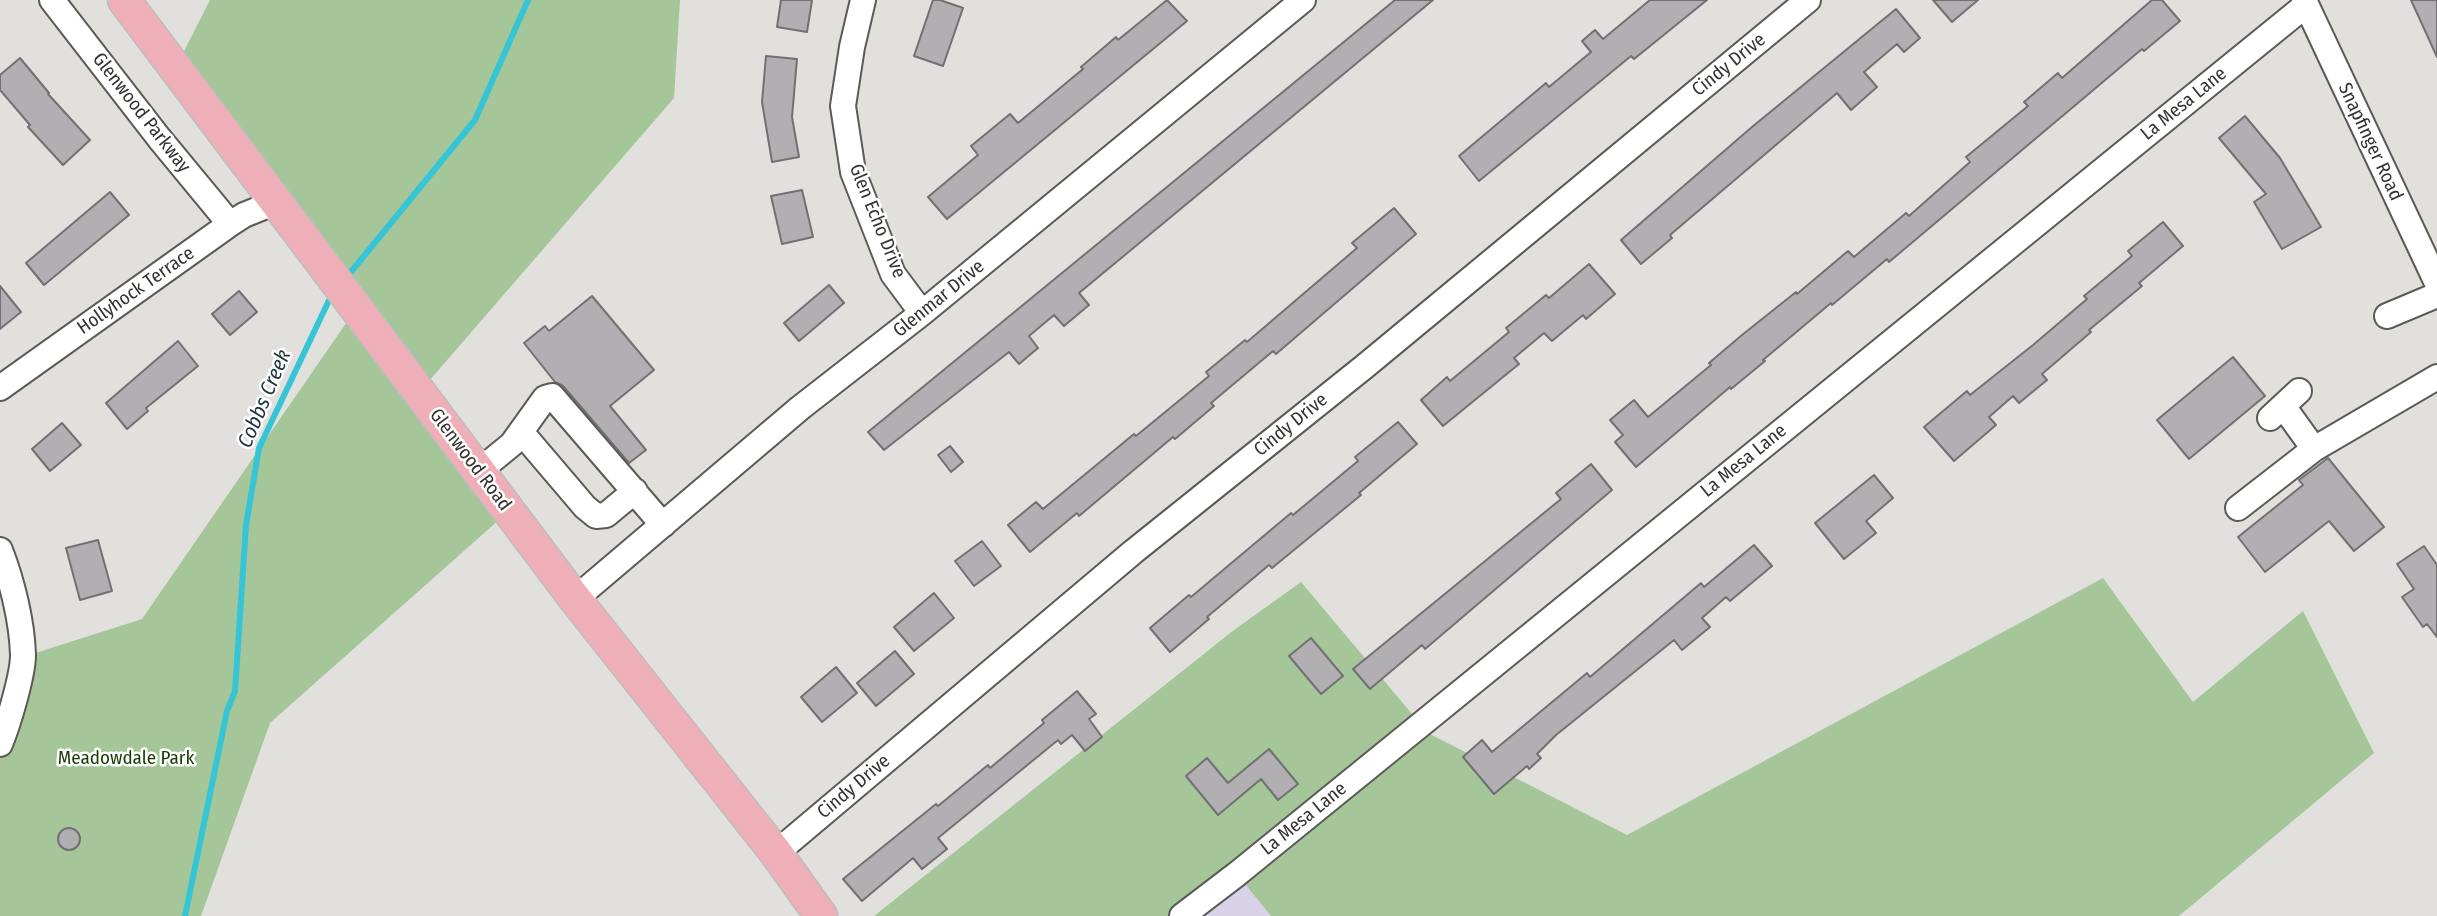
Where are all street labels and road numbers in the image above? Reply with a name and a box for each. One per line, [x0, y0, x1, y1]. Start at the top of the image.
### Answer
street label: Cindy Drive [1688, 29, 1770, 101]
street label: Glenwood Parkway [87, 49, 195, 177]
street label: La Mesa Lane [2137, 63, 2231, 145]
street label: Snapfinger Road [2333, 79, 2407, 205]
street label: Glen Echo Drive [844, 161, 910, 281]
street label: Hollyhock Terrace [73, 242, 199, 340]
street label: Glenmar Drive [889, 255, 989, 343]
street label: Cindy Drive [1250, 389, 1332, 461]
street label: Glenwood Road [424, 405, 516, 515]
street label: La Mesa Lane [1697, 420, 1791, 502]
street label: Cindy Drive [813, 750, 895, 824]
street label: La Mesa Lane [1257, 778, 1351, 860]

